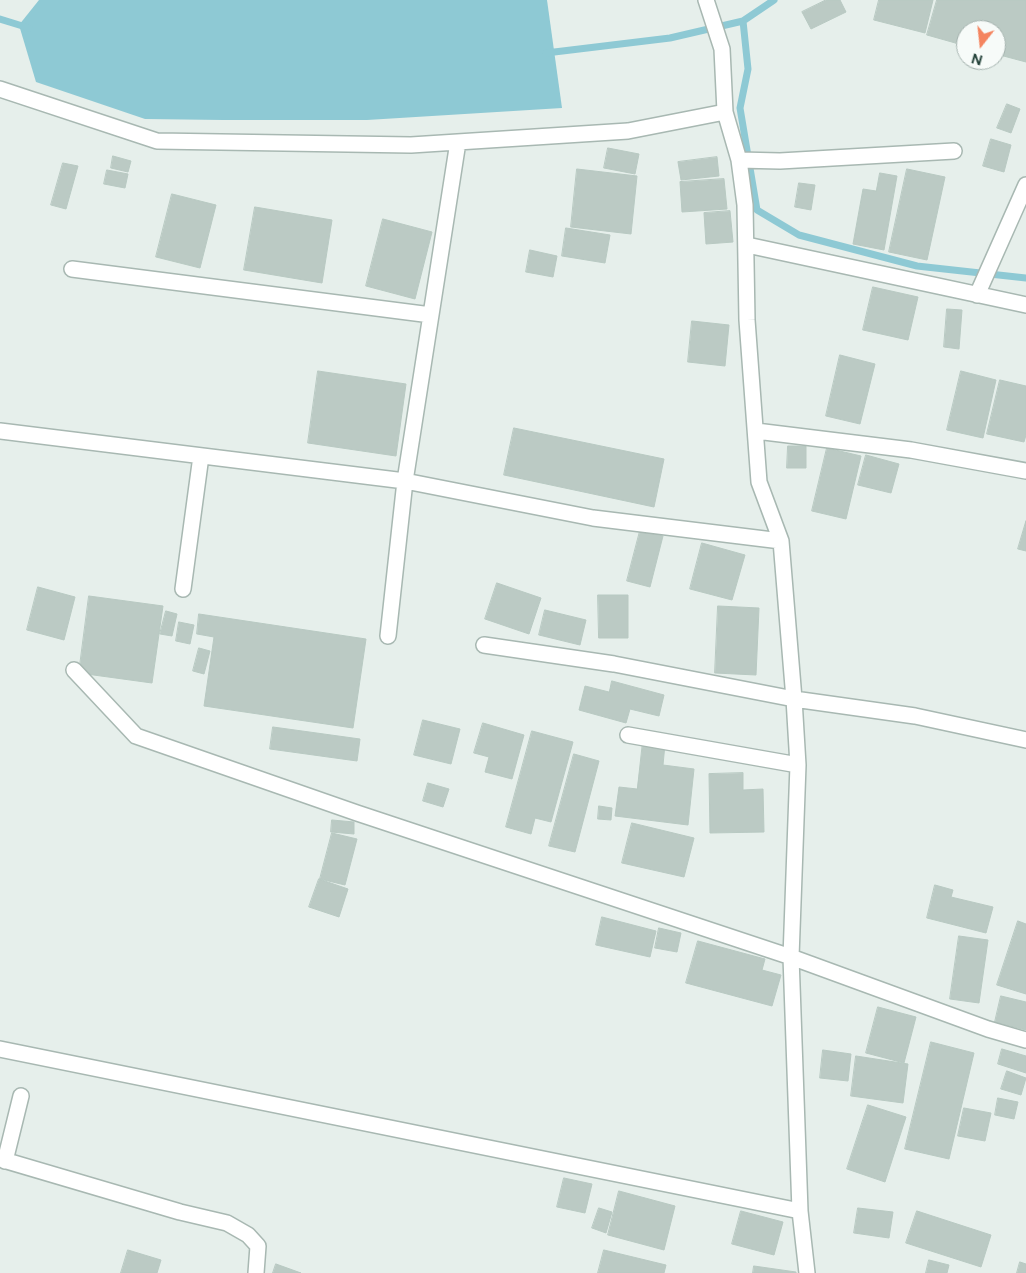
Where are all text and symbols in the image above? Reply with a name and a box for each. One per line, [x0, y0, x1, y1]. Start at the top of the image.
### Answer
north arrow [956, 20, 1006, 70]
text: N [969, 49, 985, 69]

